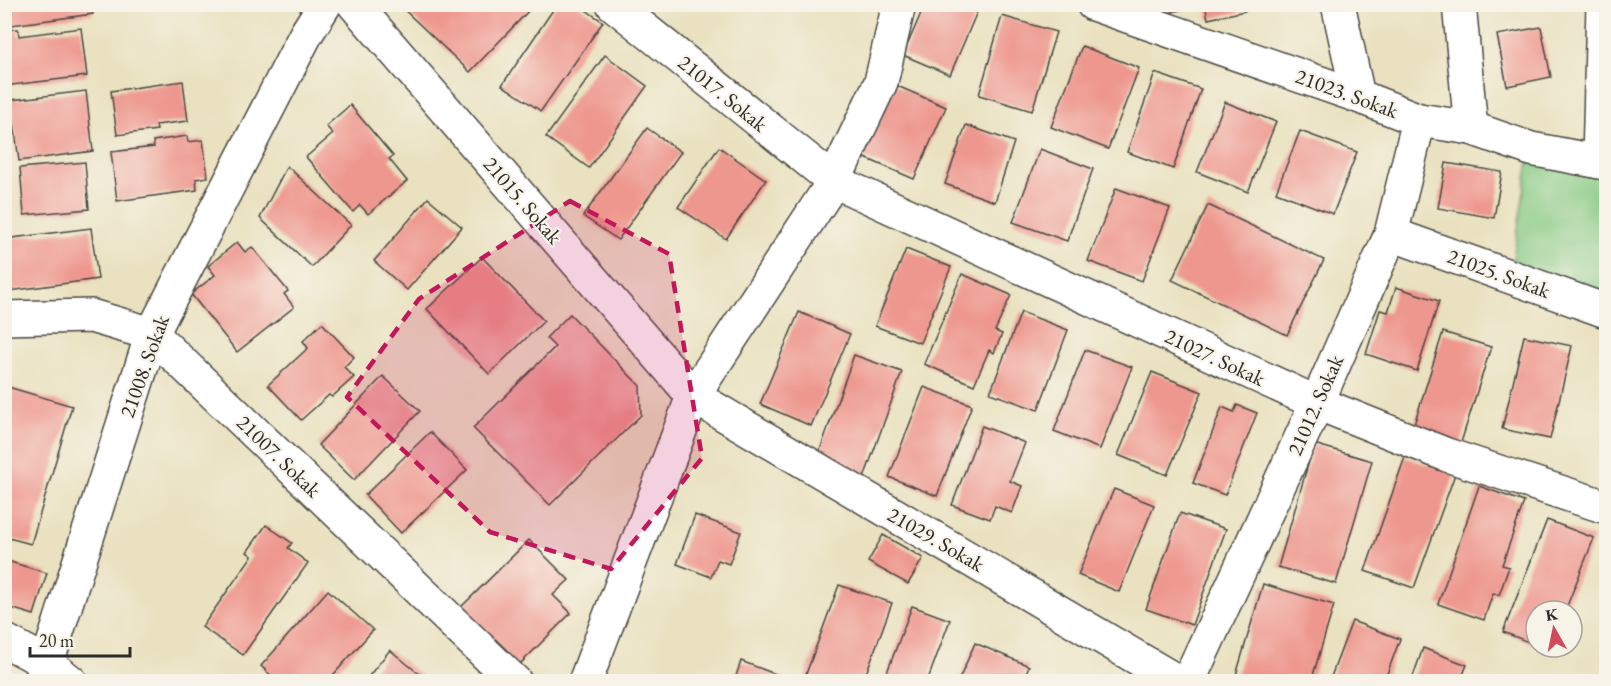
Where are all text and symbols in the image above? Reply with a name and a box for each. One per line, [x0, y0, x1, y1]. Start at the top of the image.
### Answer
street label: 21017. Sokak [673, 49, 774, 138]
street label: 21023. Sokak [1292, 62, 1403, 124]
street label: 21015. Sokak [478, 151, 569, 250]
street label: 21025. Sokak [1444, 242, 1555, 304]
street label: 21008. Sokak [113, 310, 175, 421]
street label: 21027. Sokak [1161, 322, 1270, 392]
street label: 21012. Sokak [1281, 349, 1350, 460]
street label: 21007. Sokak [231, 409, 328, 504]
street label: 21029. Sokak [883, 500, 990, 578]
north arrow [1524, 599, 1584, 659]
text: K [1544, 603, 1560, 626]
scale bar [30, 620, 130, 658]
text: 20 m [39, 629, 74, 652]

